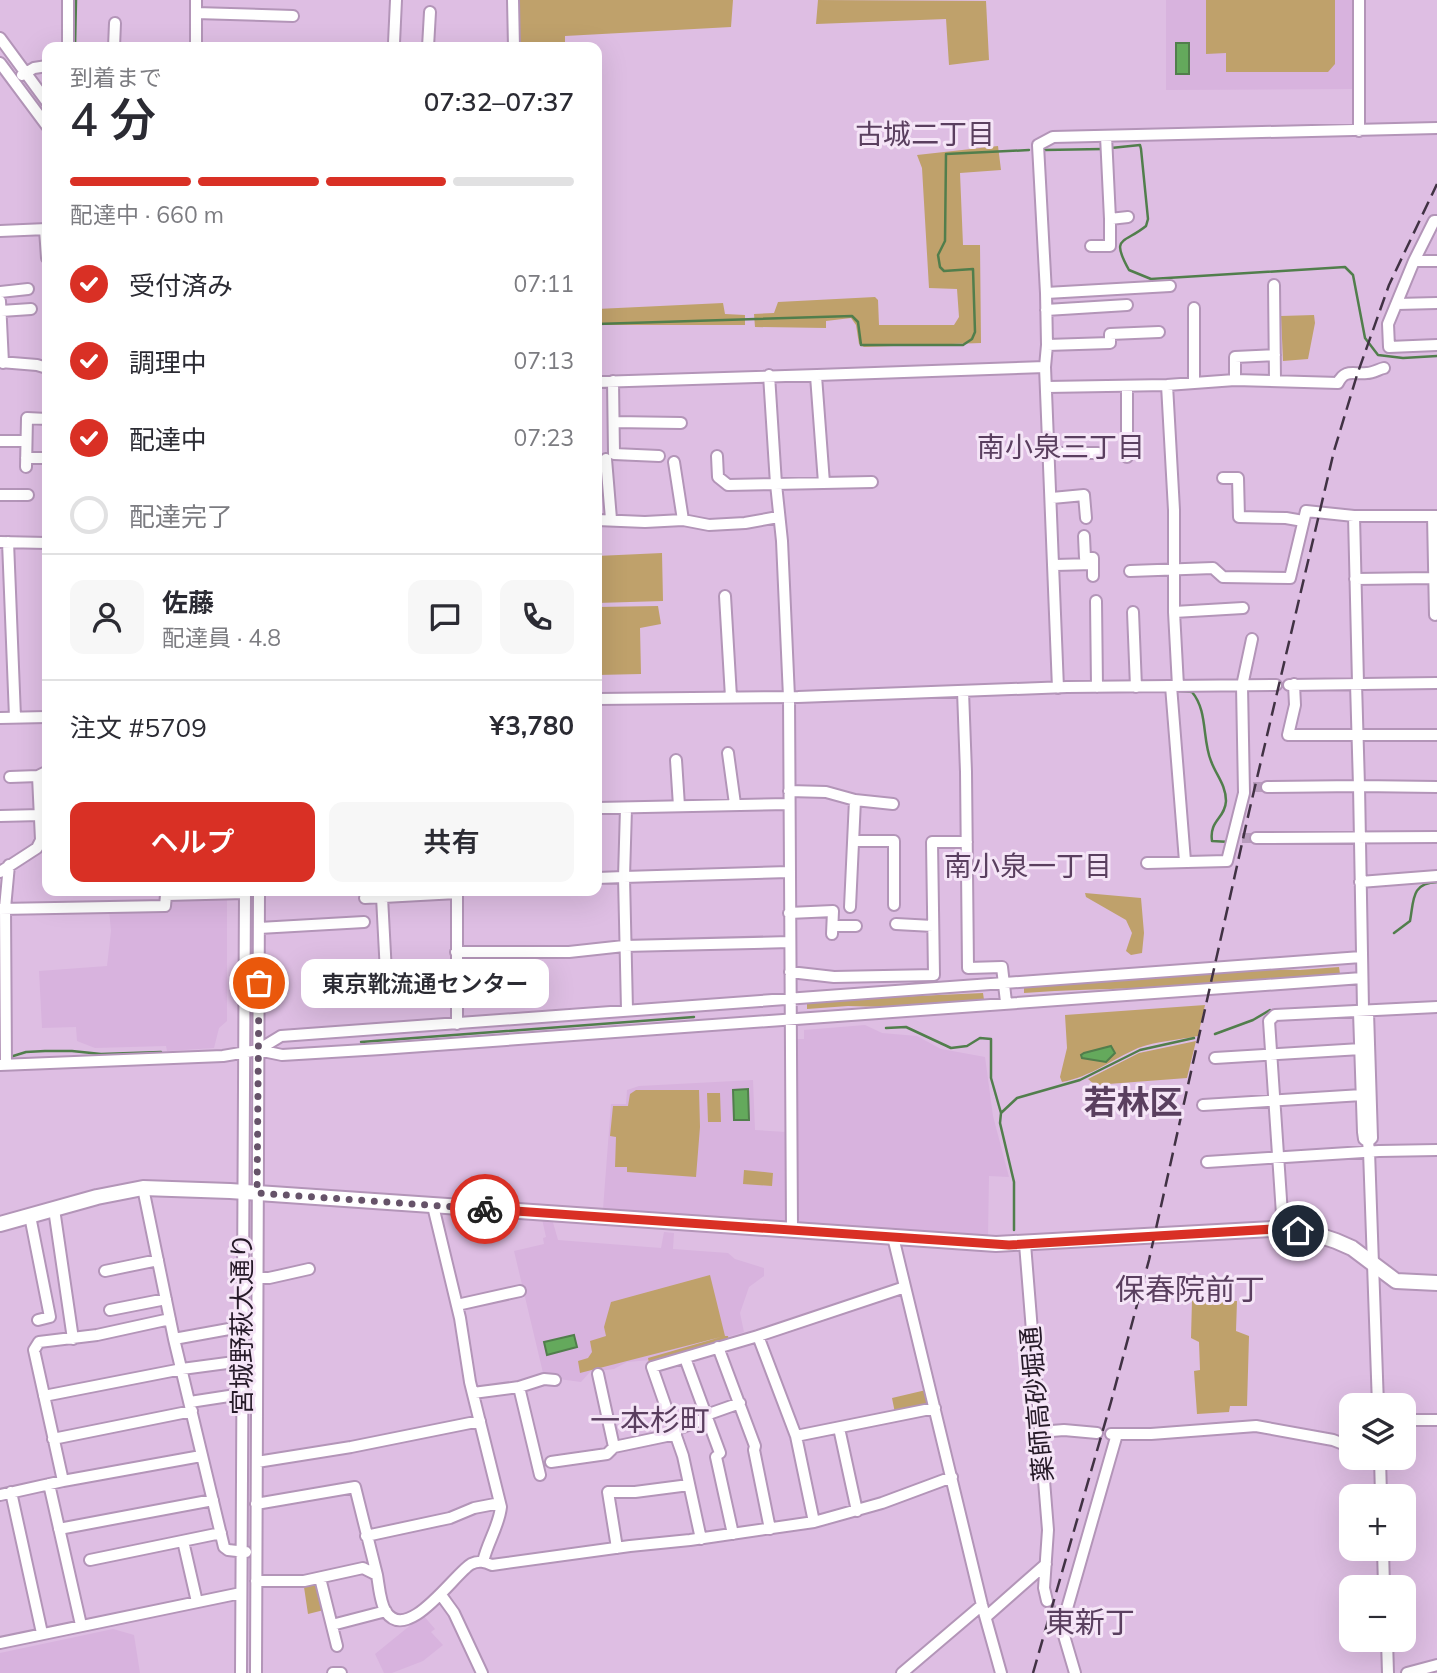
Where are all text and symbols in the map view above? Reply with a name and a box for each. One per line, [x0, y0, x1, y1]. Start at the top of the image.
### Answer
text: 到着まで [70, 63, 162, 92]
text: 07:32–07:37 [424, 85, 574, 118]
text: 4 分 [70, 90, 156, 148]
district label: 古城二丁目 [855, 116, 995, 151]
text: 配達中 · 660 m [70, 200, 224, 229]
icon: check [70, 265, 108, 303]
text: 受付済み [129, 269, 233, 302]
text: 07:11 [514, 269, 574, 298]
icon: check [70, 342, 108, 380]
text: 調理中 [129, 346, 207, 379]
text: 07:13 [514, 346, 574, 375]
icon: check [70, 419, 108, 457]
text: 配達中 [129, 423, 207, 456]
text: 07:23 [514, 423, 574, 452]
district label: 南小泉三丁目 [977, 429, 1145, 464]
text: 配達完了 [129, 500, 233, 533]
button: person [70, 580, 144, 654]
button: chat [408, 580, 482, 654]
button: phone [500, 580, 574, 654]
text: 佐藤 [162, 586, 214, 619]
text: 配達員 · 4.8 [162, 623, 281, 652]
text: ¥3,780 [490, 709, 574, 742]
text: 注文 #5709 [70, 711, 207, 744]
button: ヘルプ [70, 802, 315, 882]
button: 共有 [329, 802, 574, 882]
district label: 南小泉一丁目 [944, 848, 1112, 883]
pin [229, 953, 289, 1013]
callout: 東京靴流通センター [301, 958, 550, 1007]
icon: bag [240, 964, 278, 1002]
text: 東京靴流通センター [322, 969, 529, 998]
district label: 若林区 [1084, 1081, 1183, 1122]
courier [450, 1174, 520, 1244]
icon: bike [466, 1190, 504, 1228]
pin [1268, 1201, 1328, 1261]
icon: home [1279, 1212, 1317, 1250]
street label: 宮城野萩大通り [225, 1233, 258, 1415]
district label: 保春院前丁 [1115, 1270, 1265, 1308]
street label: 薬師高砂堀通 [1013, 1325, 1060, 1483]
map controls [1339, 1393, 1416, 1652]
button: layers [1339, 1393, 1416, 1470]
district label: 一本杉町 [590, 1401, 710, 1439]
button: + [1339, 1484, 1416, 1561]
button: − [1339, 1575, 1416, 1652]
district label: 東新丁 [1045, 1603, 1135, 1641]

